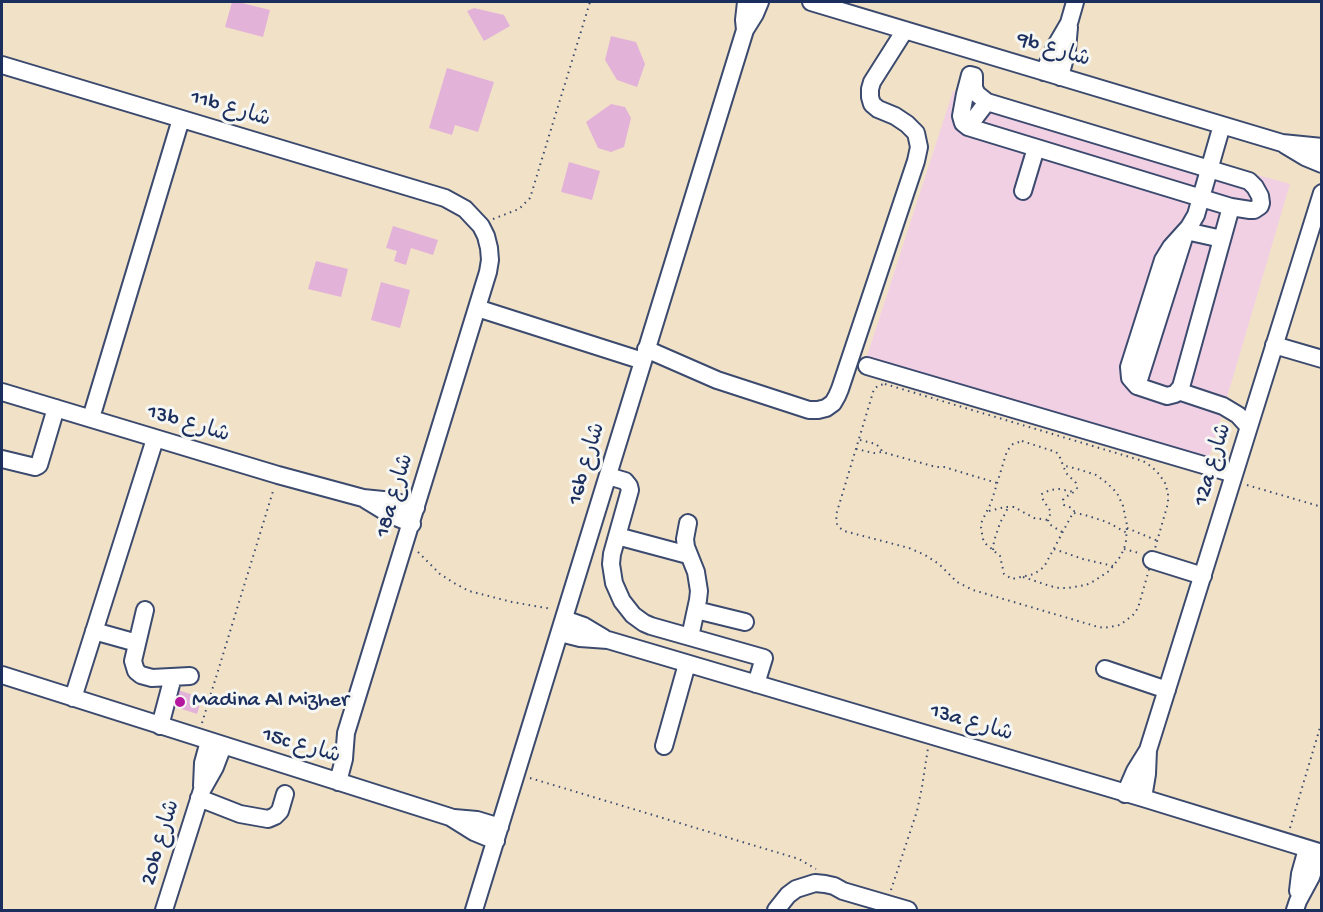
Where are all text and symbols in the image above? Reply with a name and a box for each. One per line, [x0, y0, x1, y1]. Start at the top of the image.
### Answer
street label: 9b شارع [1013, 27, 1093, 75]
street label: 11b شارع [187, 85, 273, 135]
street label: 13b شارع [144, 400, 232, 450]
street label: 16b شارع [563, 420, 613, 508]
street label: 12a شارع [1189, 421, 1239, 509]
street label: 18a شارع [371, 451, 421, 541]
place label: Madina Al Mizher [192, 689, 349, 715]
marker: Madina Al Mizher [173, 695, 187, 709]
street label: 13a شارع [926, 699, 1016, 749]
street label: 15c شارع [259, 723, 343, 771]
street label: 20b شارع [137, 797, 187, 889]

